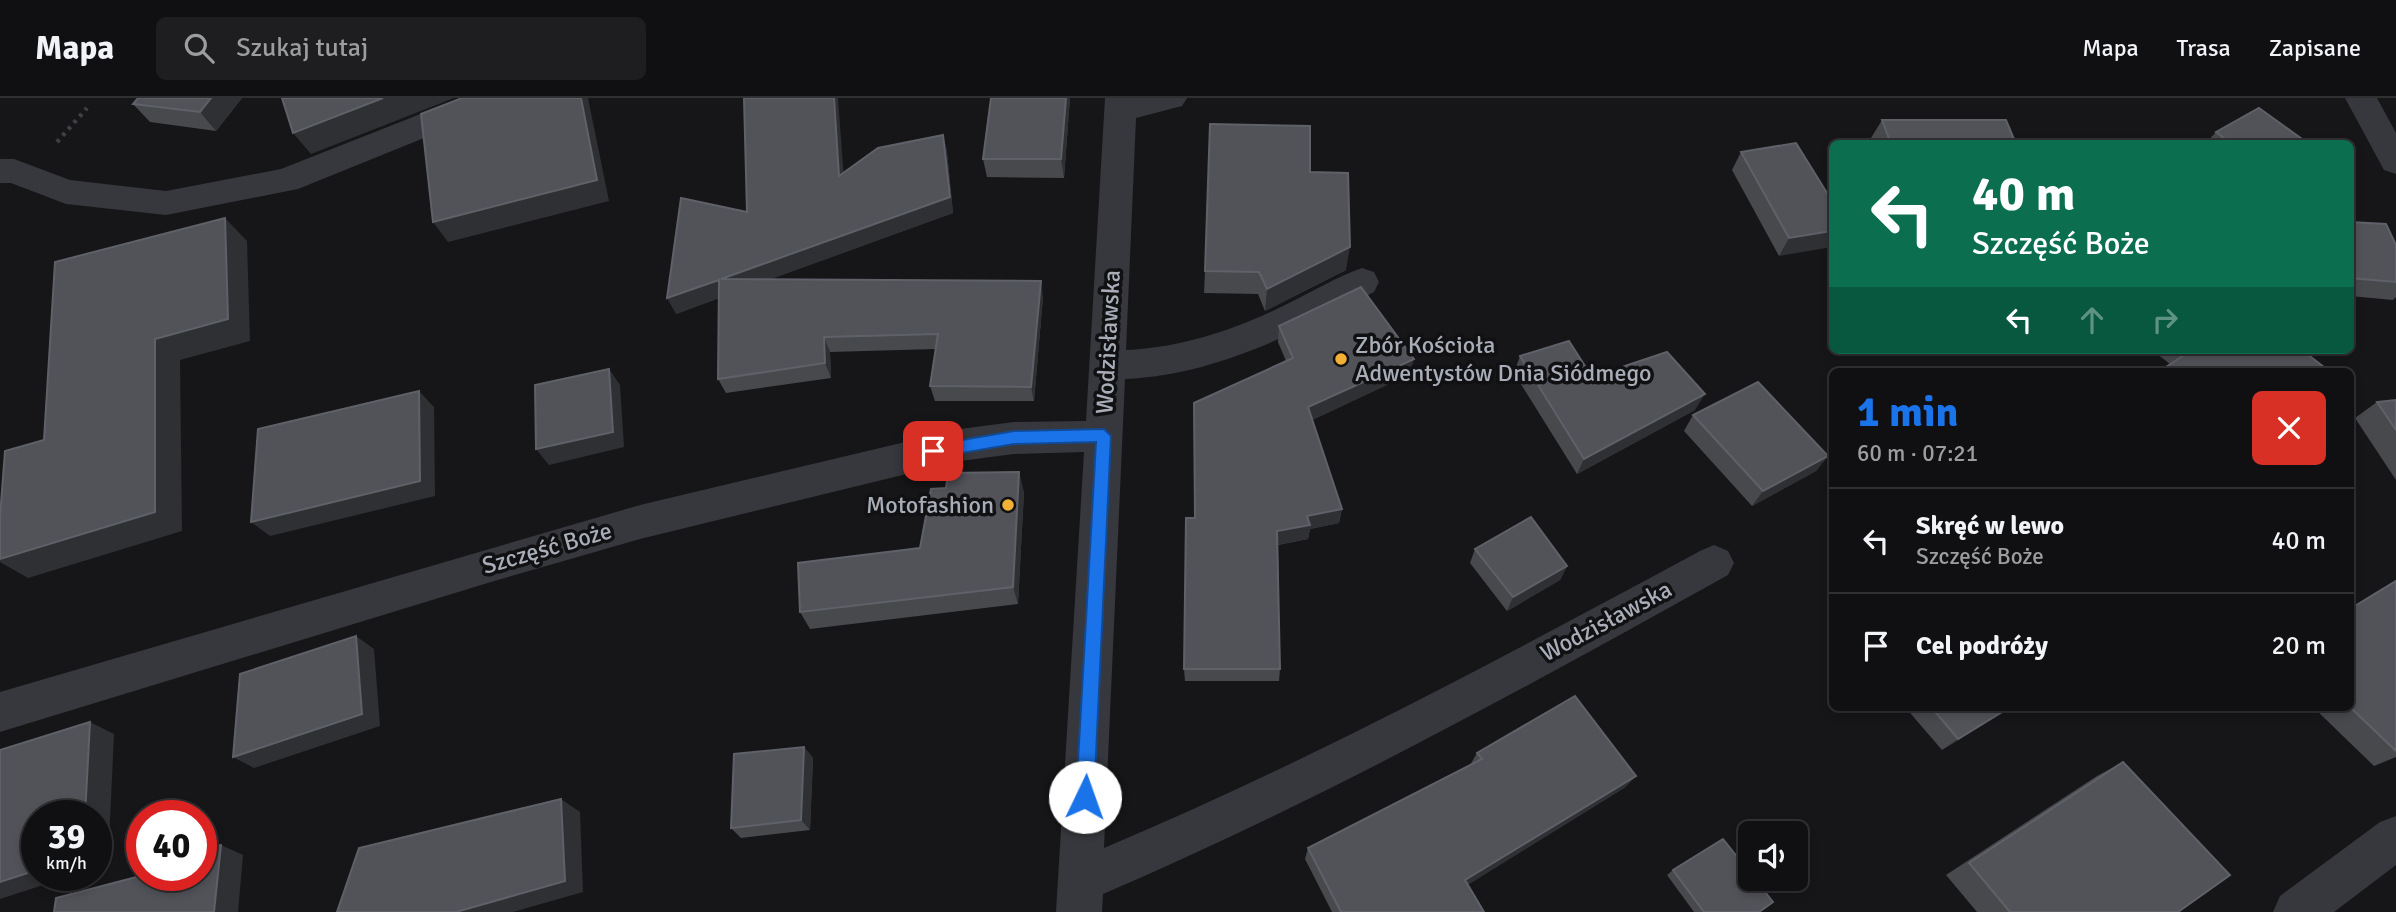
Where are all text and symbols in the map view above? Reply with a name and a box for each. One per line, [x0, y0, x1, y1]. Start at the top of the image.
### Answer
search box [156, 17, 646, 80]
text: Mapa [35, 28, 114, 69]
icon: search [180, 29, 218, 67]
text: Szukaj tutaj [236, 32, 368, 64]
text: Mapa [2082, 33, 2139, 63]
text: Trasa [2177, 33, 2231, 63]
text: Zapisane [2269, 33, 2361, 63]
text: 40 m [1972, 164, 2075, 224]
icon: left [1857, 168, 1948, 259]
text: Szczęść Boże [1972, 224, 2150, 263]
street label: Wodzisławska [1089, 269, 1127, 415]
icon: left [2000, 301, 2038, 339]
icon: ahead [2073, 301, 2111, 339]
icon: right [2146, 301, 2184, 339]
place label: Zbór Kościoła Adwentystów Dnia Siódmego [1355, 330, 1652, 388]
marker: Zbór Kościoła Adwentystów Dnia Siódmego [1333, 351, 1349, 367]
text: 1 min [1857, 387, 1958, 438]
button: close [2252, 391, 2326, 465]
pin [903, 421, 963, 481]
icon: arrive [914, 432, 952, 470]
text: 60 m · 07:21 [1857, 439, 1978, 468]
place label: Motofashion [866, 490, 994, 520]
marker: Motofashion [1000, 497, 1016, 513]
text: Skręć w lewo [1916, 510, 2064, 542]
street label: Szczęść Boże [479, 515, 615, 581]
icon: left [1857, 522, 1895, 560]
text: 40 m [2271, 525, 2326, 557]
text: Szczęść Boże [1916, 542, 2044, 571]
street label: Wodzisławska [1535, 574, 1677, 668]
icon: arrive [1857, 627, 1895, 665]
text: Cel podróży [1916, 630, 2048, 662]
text: 20 m [2271, 630, 2326, 662]
position arrow [1048, 760, 1122, 834]
speed limit sign: 40 [126, 800, 217, 891]
text: 39 [48, 815, 85, 858]
map controls [1738, 821, 1808, 891]
button: sound [1738, 821, 1808, 891]
text: km/h [46, 852, 87, 874]

